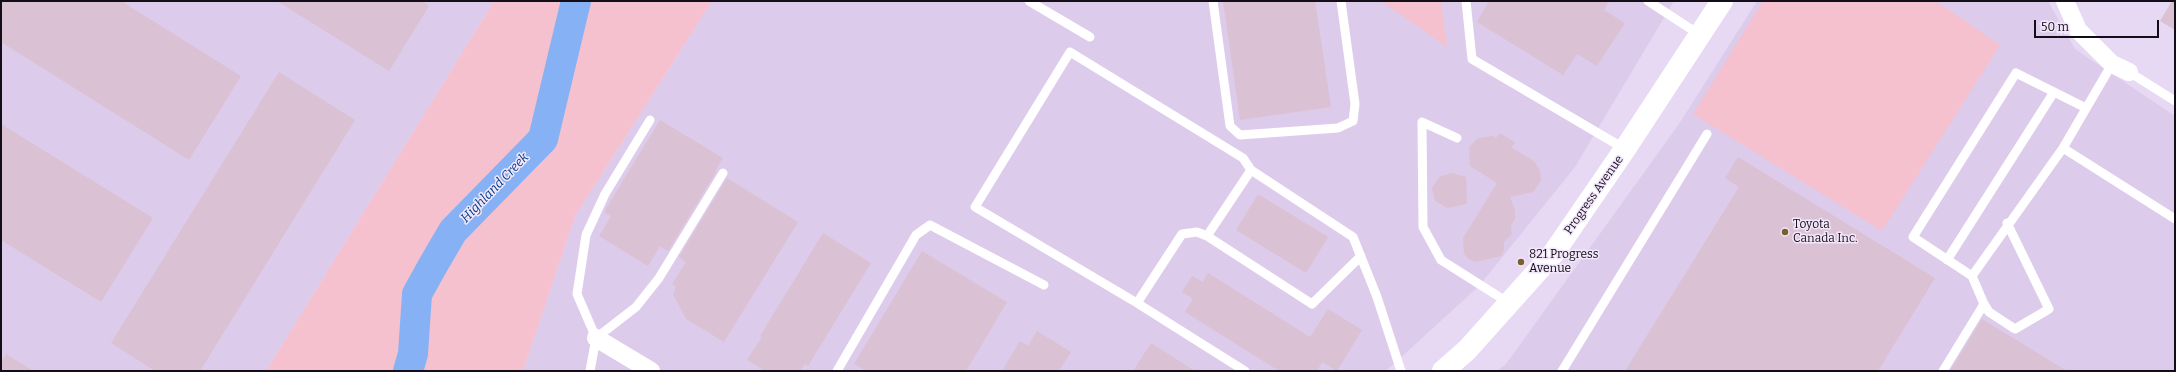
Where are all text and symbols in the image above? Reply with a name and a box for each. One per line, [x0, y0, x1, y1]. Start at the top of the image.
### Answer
scale bar [2036, 12, 2161, 38]
text: 50 m [2041, 20, 2069, 34]
water label: Highland Creek [458, 150, 532, 226]
street label: Progress Avenue [1561, 153, 1627, 237]
place label: Toyota Canada Inc. [1793, 218, 1858, 246]
marker: Toyota Canada Inc. [1780, 227, 1790, 237]
place label: 821 Progress Avenue [1529, 248, 1599, 276]
marker: 821 Progress Avenue [1516, 257, 1526, 267]

